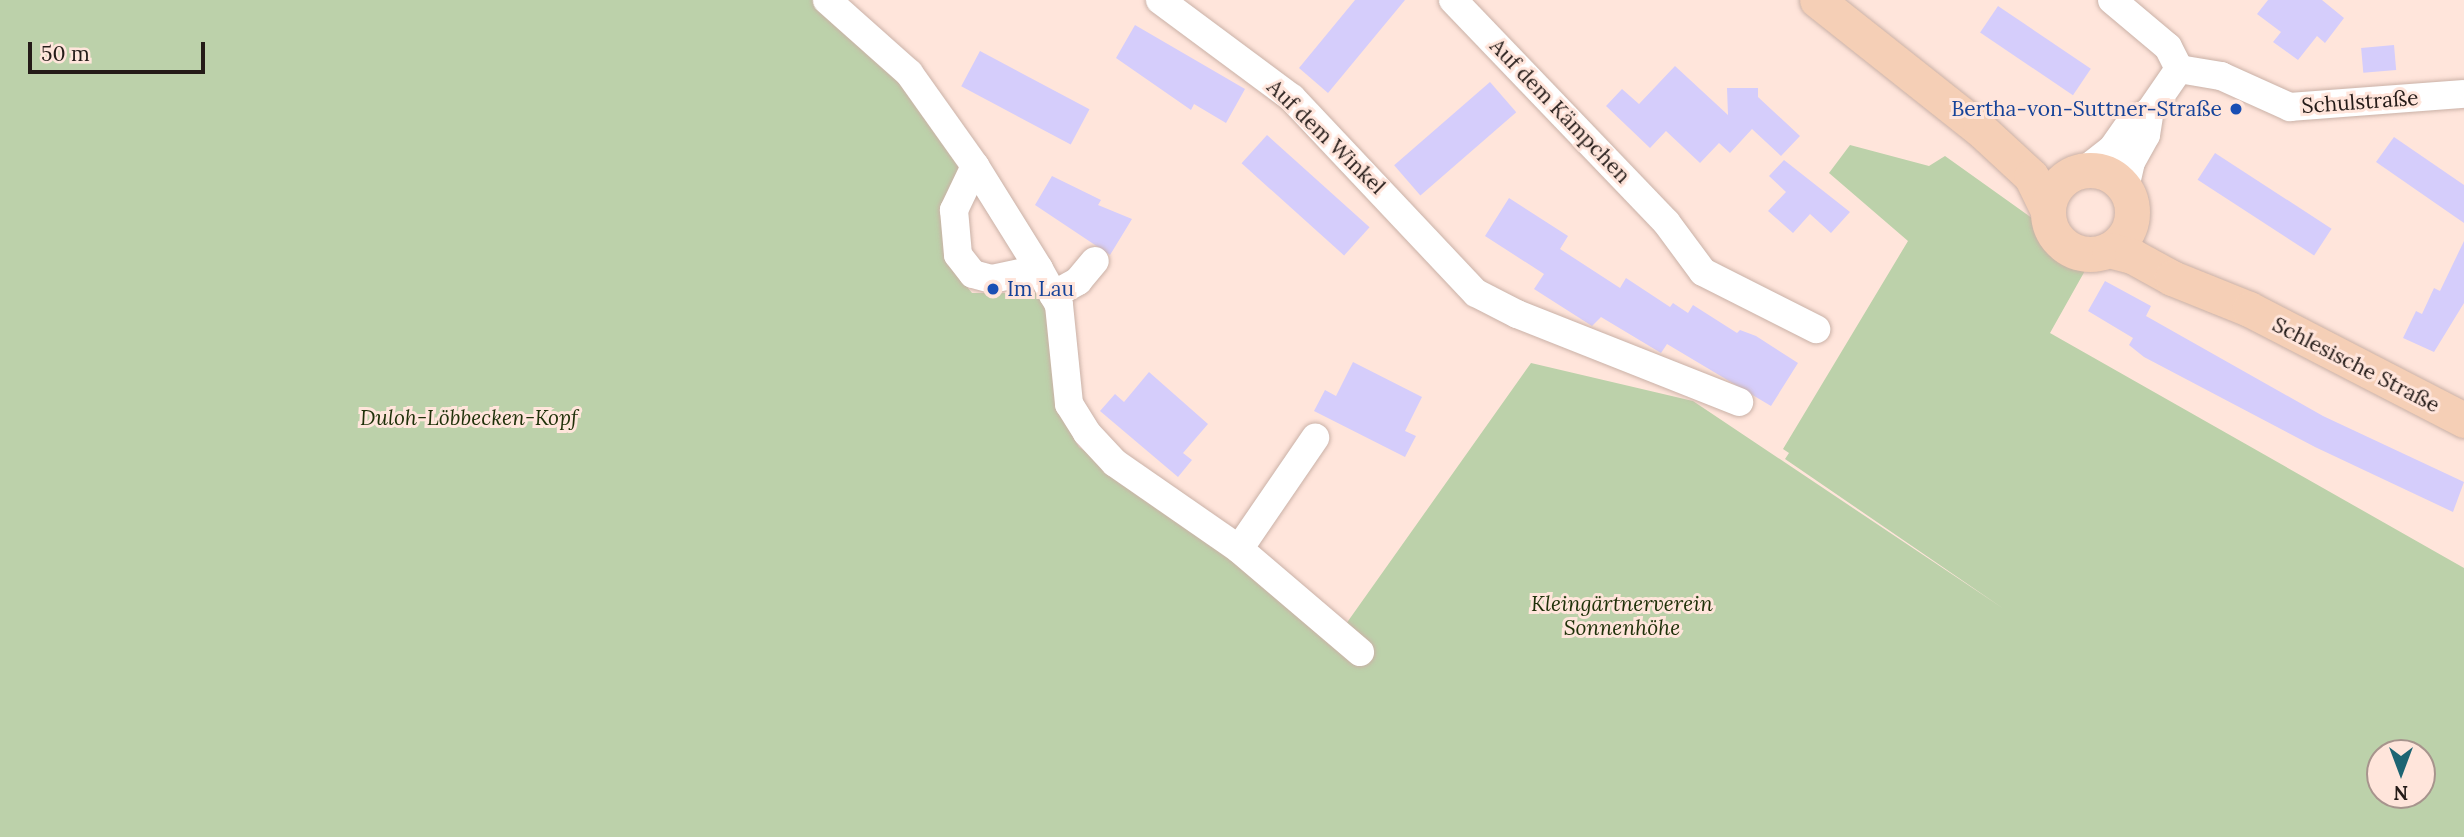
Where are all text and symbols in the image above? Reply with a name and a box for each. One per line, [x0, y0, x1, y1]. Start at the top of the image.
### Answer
scale bar [32, 28, 208, 72]
street label: Auf dem Kämpchen [1485, 34, 1635, 188]
text: 50 m [41, 40, 90, 67]
street label: Auf dem Winkel [1262, 74, 1390, 200]
street label: Schulstraße [2301, 85, 2419, 119]
place label: Bertha-von-Suttner-Straße [1951, 96, 2222, 122]
marker: Bertha-von-Suttner-Straße [2228, 101, 2244, 117]
place label: Im Lau [1007, 276, 1074, 302]
marker: Im Lau [985, 281, 1001, 297]
street label: Schlesische Straße [2268, 312, 2444, 418]
park label: Duloh-Löbbecken-Kopf [360, 405, 578, 431]
park label: Kleingärtnerverein Sonnenhöhe [1531, 591, 1713, 641]
north arrow [2366, 739, 2436, 809]
text: N [2394, 781, 2408, 805]

